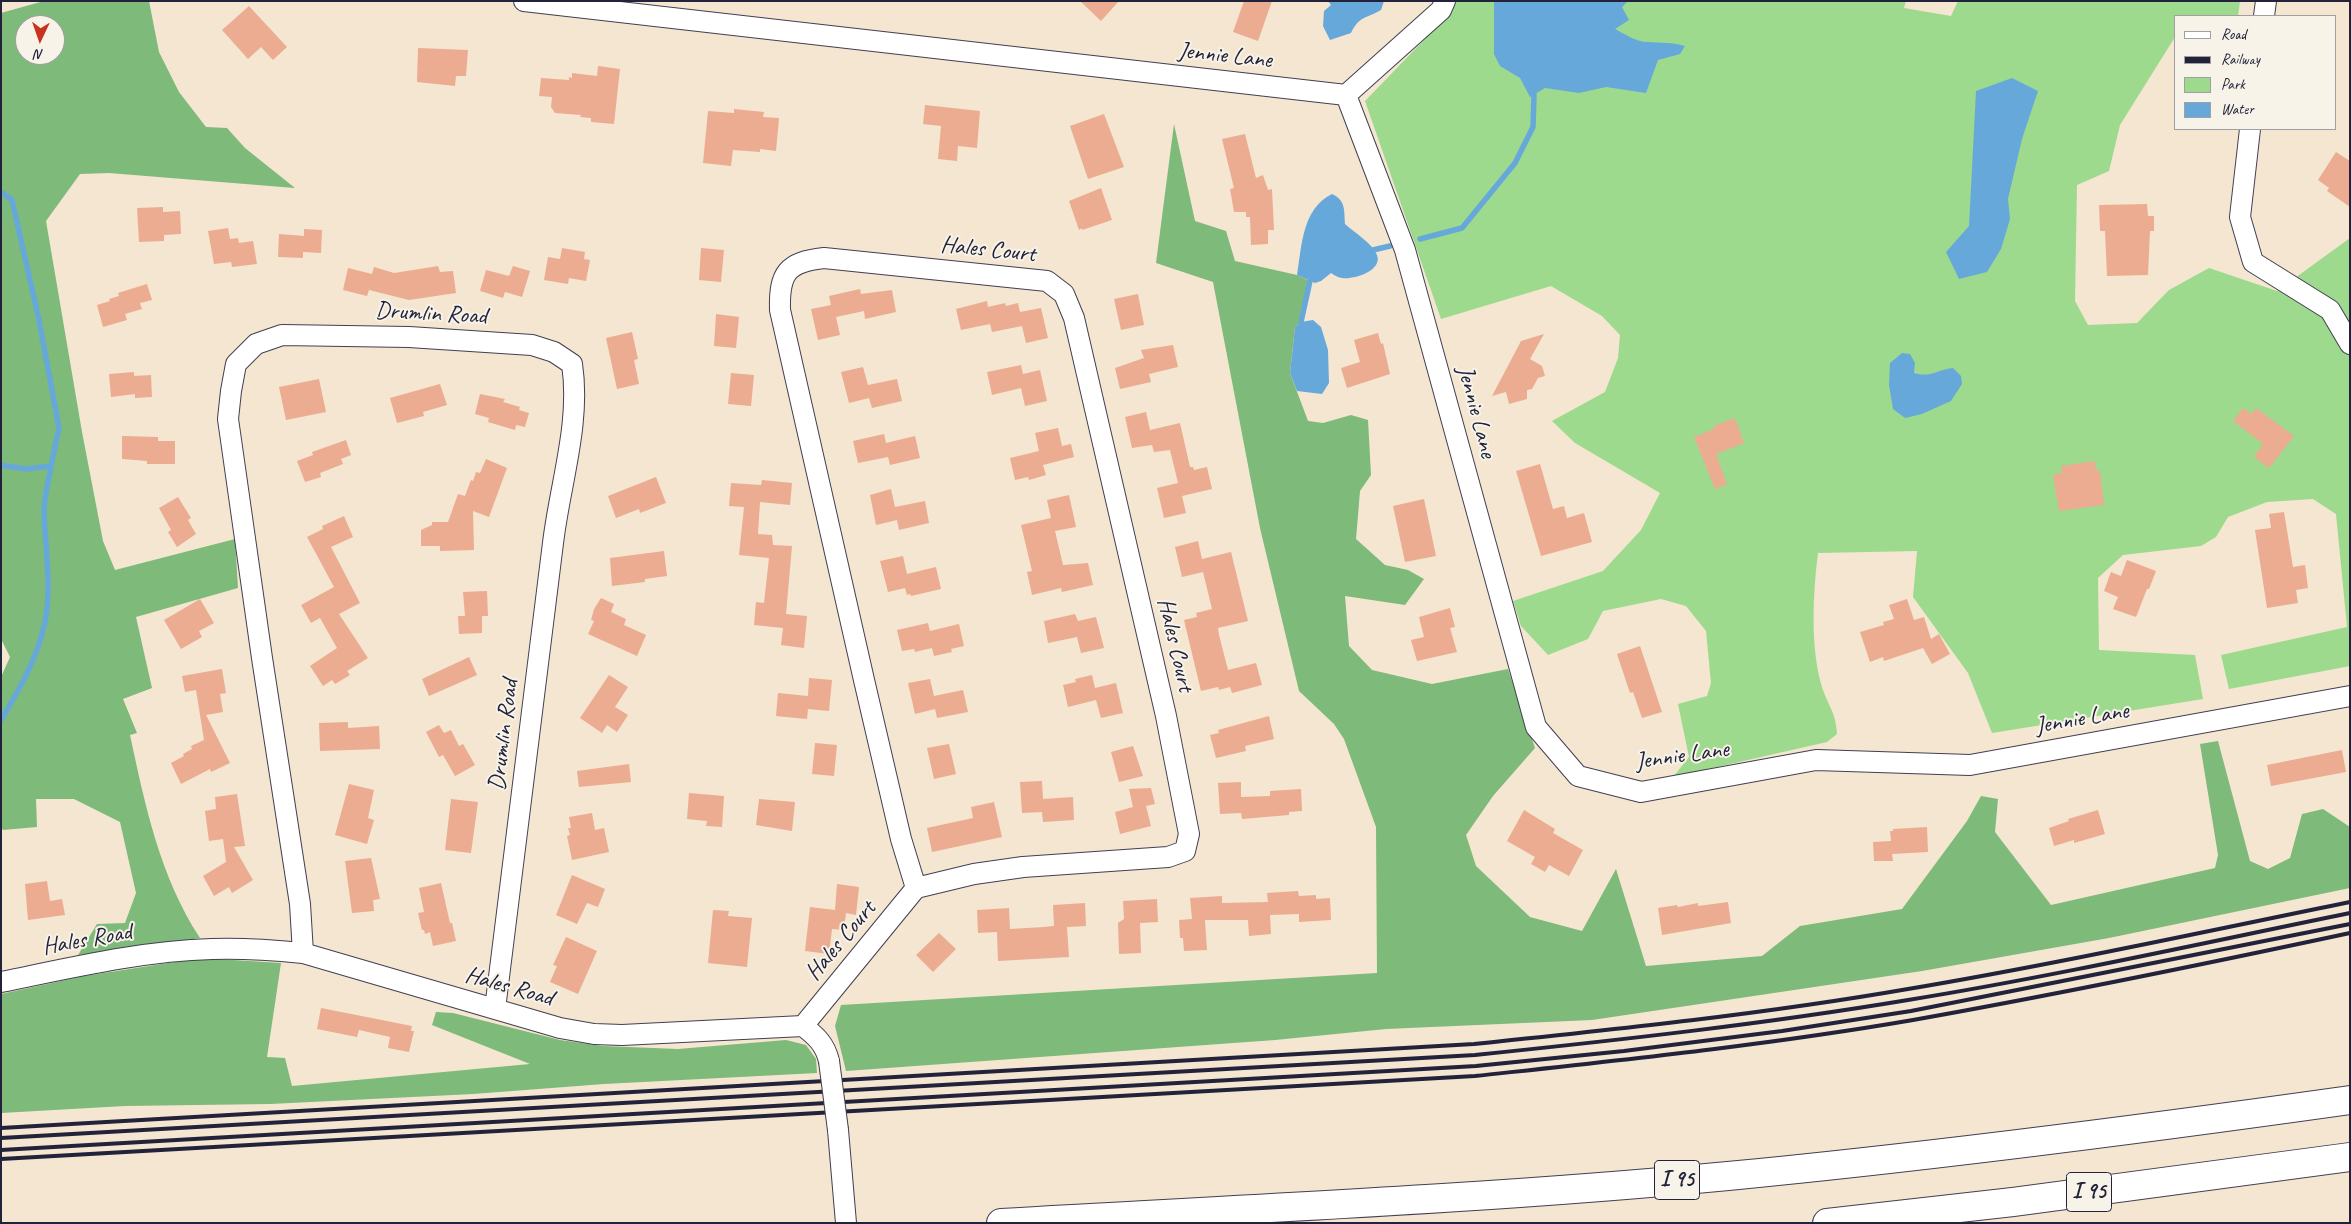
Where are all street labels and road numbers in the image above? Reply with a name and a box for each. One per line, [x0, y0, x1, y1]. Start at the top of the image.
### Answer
street label: Jennie Lane [1177, 37, 1273, 75]
street label: Hales Court [939, 231, 1037, 269]
street label: Drumlin Road [374, 297, 488, 331]
street label: Jennie Lane [1450, 363, 1502, 461]
street label: Hales Court [1150, 595, 1200, 695]
street label: Drumlin Road [483, 678, 525, 792]
street label: Jennie Lane [2033, 697, 2131, 741]
street label: Jennie Lane [1633, 735, 1731, 777]
street label: Hales Court [799, 895, 883, 987]
street label: Hales Road [40, 918, 134, 962]
street label: Hales Road [462, 961, 556, 1013]
road number: I 95 [1654, 1160, 1700, 1200]
road number: I 95 [2066, 1172, 2112, 1212]

